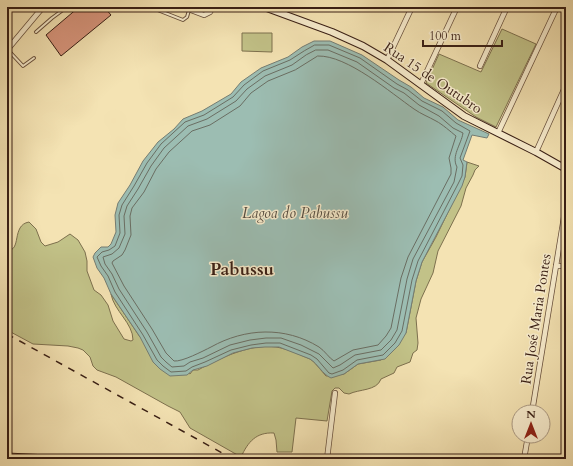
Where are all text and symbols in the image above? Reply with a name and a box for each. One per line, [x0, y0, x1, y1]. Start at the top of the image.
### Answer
scale bar [423, 22, 502, 48]
text: 100 m [429, 28, 462, 44]
street label: Rua 15 de Outubro [380, 38, 486, 118]
water label: Lagoa do Pabussu [242, 203, 348, 223]
street label: Rua José Maria Pontes [516, 252, 556, 386]
district label: Pabussu [210, 257, 275, 282]
north arrow [511, 404, 551, 444]
text: N [526, 407, 536, 422]

